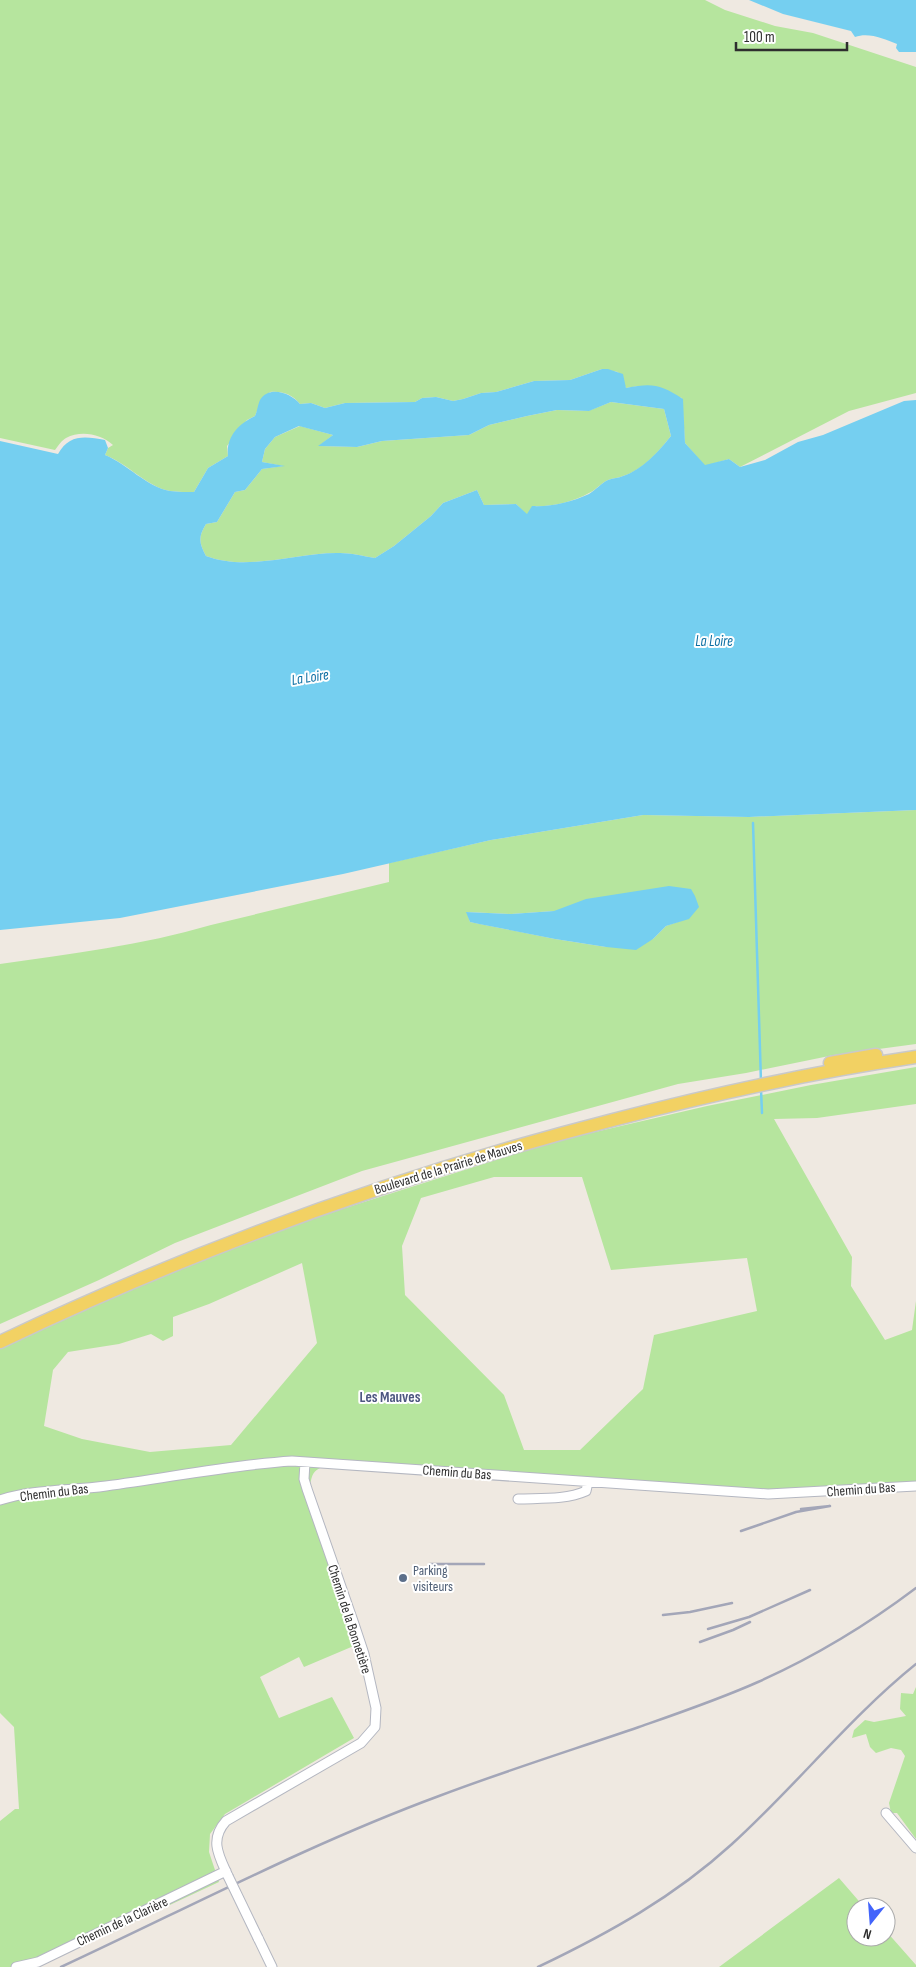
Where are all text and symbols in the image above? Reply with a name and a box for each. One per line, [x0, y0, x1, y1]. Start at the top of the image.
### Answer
scale bar [736, 20, 847, 52]
text: 100 m [744, 28, 775, 47]
water label: La Loire [695, 632, 733, 651]
water label: La Loire [290, 665, 330, 690]
street label: Boulevard de la Prairie de Mauves [372, 1137, 524, 1198]
district label: Les Mauves [360, 1388, 421, 1407]
street label: Chemin du Bas [422, 1462, 492, 1483]
street label: Chemin du Bas [826, 1479, 896, 1500]
street label: Chemin du Bas [19, 1480, 89, 1505]
street label: Chemin de la Bonnetière [324, 1562, 375, 1676]
place label: Parking visiteurs [413, 1562, 453, 1595]
marker: Parking visiteurs [397, 1572, 409, 1584]
street label: Chemin de la Clarière [74, 1893, 170, 1950]
north arrow [846, 1897, 896, 1947]
text: N [861, 1925, 873, 1943]

